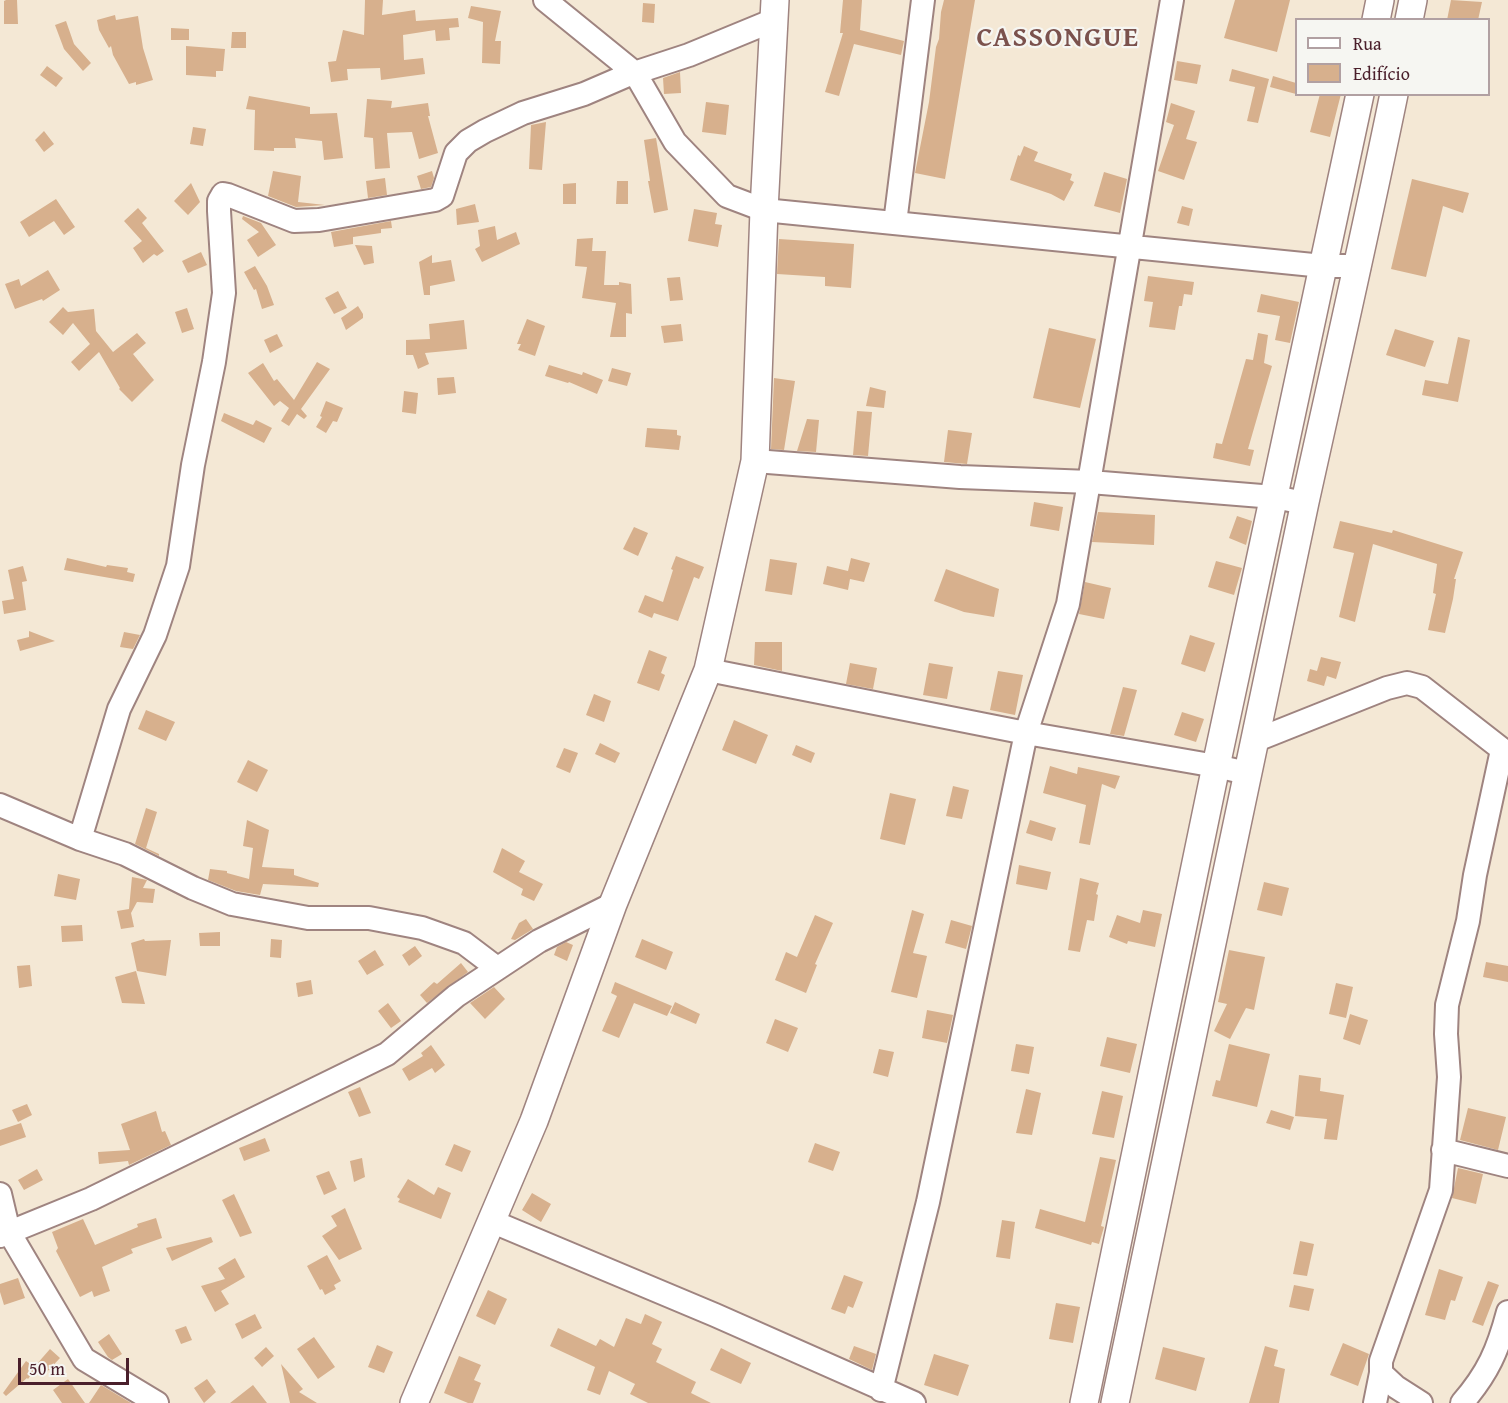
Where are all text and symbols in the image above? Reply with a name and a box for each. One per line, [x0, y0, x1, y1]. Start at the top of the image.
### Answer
legend [1295, 18, 1490, 96]
district label: CASSONGUE [976, 22, 1140, 56]
text: Rua [1353, 30, 1382, 57]
text: Edifício [1353, 60, 1410, 87]
scale bar [21, 1346, 132, 1384]
text: 50 m [29, 1355, 65, 1382]

